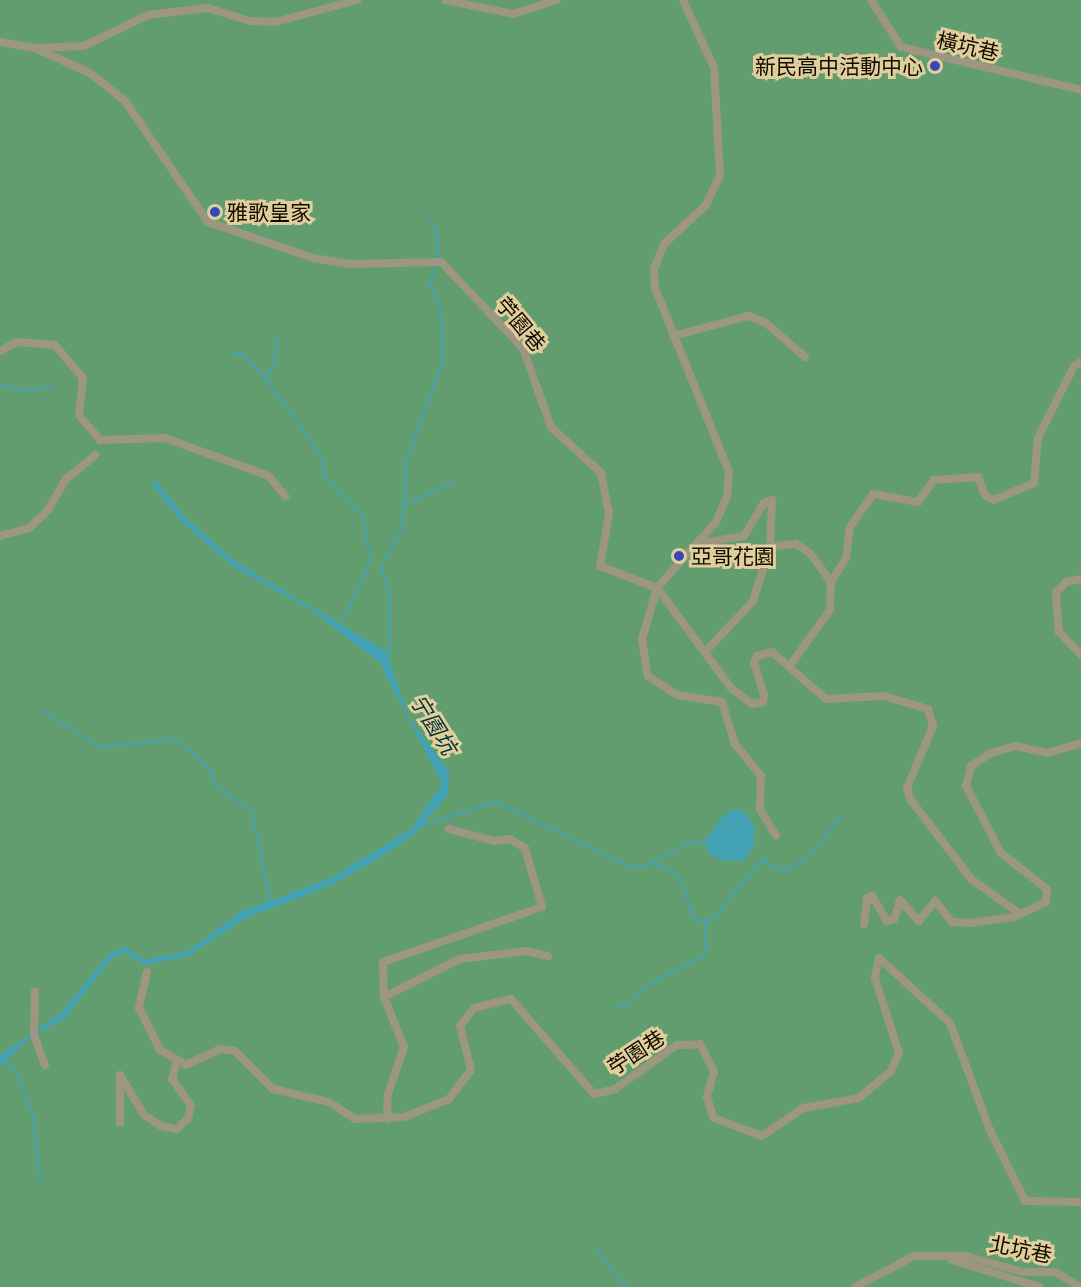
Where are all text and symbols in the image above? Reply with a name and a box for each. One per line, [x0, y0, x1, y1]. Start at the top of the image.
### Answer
street label: 橫坑巷 [934, 27, 1002, 65]
place label: 新民高中活動中心 [755, 53, 923, 79]
marker: 新民高中活動中心 [928, 59, 942, 73]
place label: 雅歌皇家 [227, 199, 311, 225]
marker: 雅歌皇家 [208, 205, 222, 219]
street label: 苧園巷 [491, 292, 551, 356]
place label: 亞哥花園 [691, 543, 775, 569]
marker: 亞哥花園 [672, 549, 686, 563]
water label: 宁園坑 [405, 689, 463, 759]
street label: 苧園巷 [603, 1024, 669, 1080]
street label: 北坑巷 [988, 1231, 1054, 1267]

